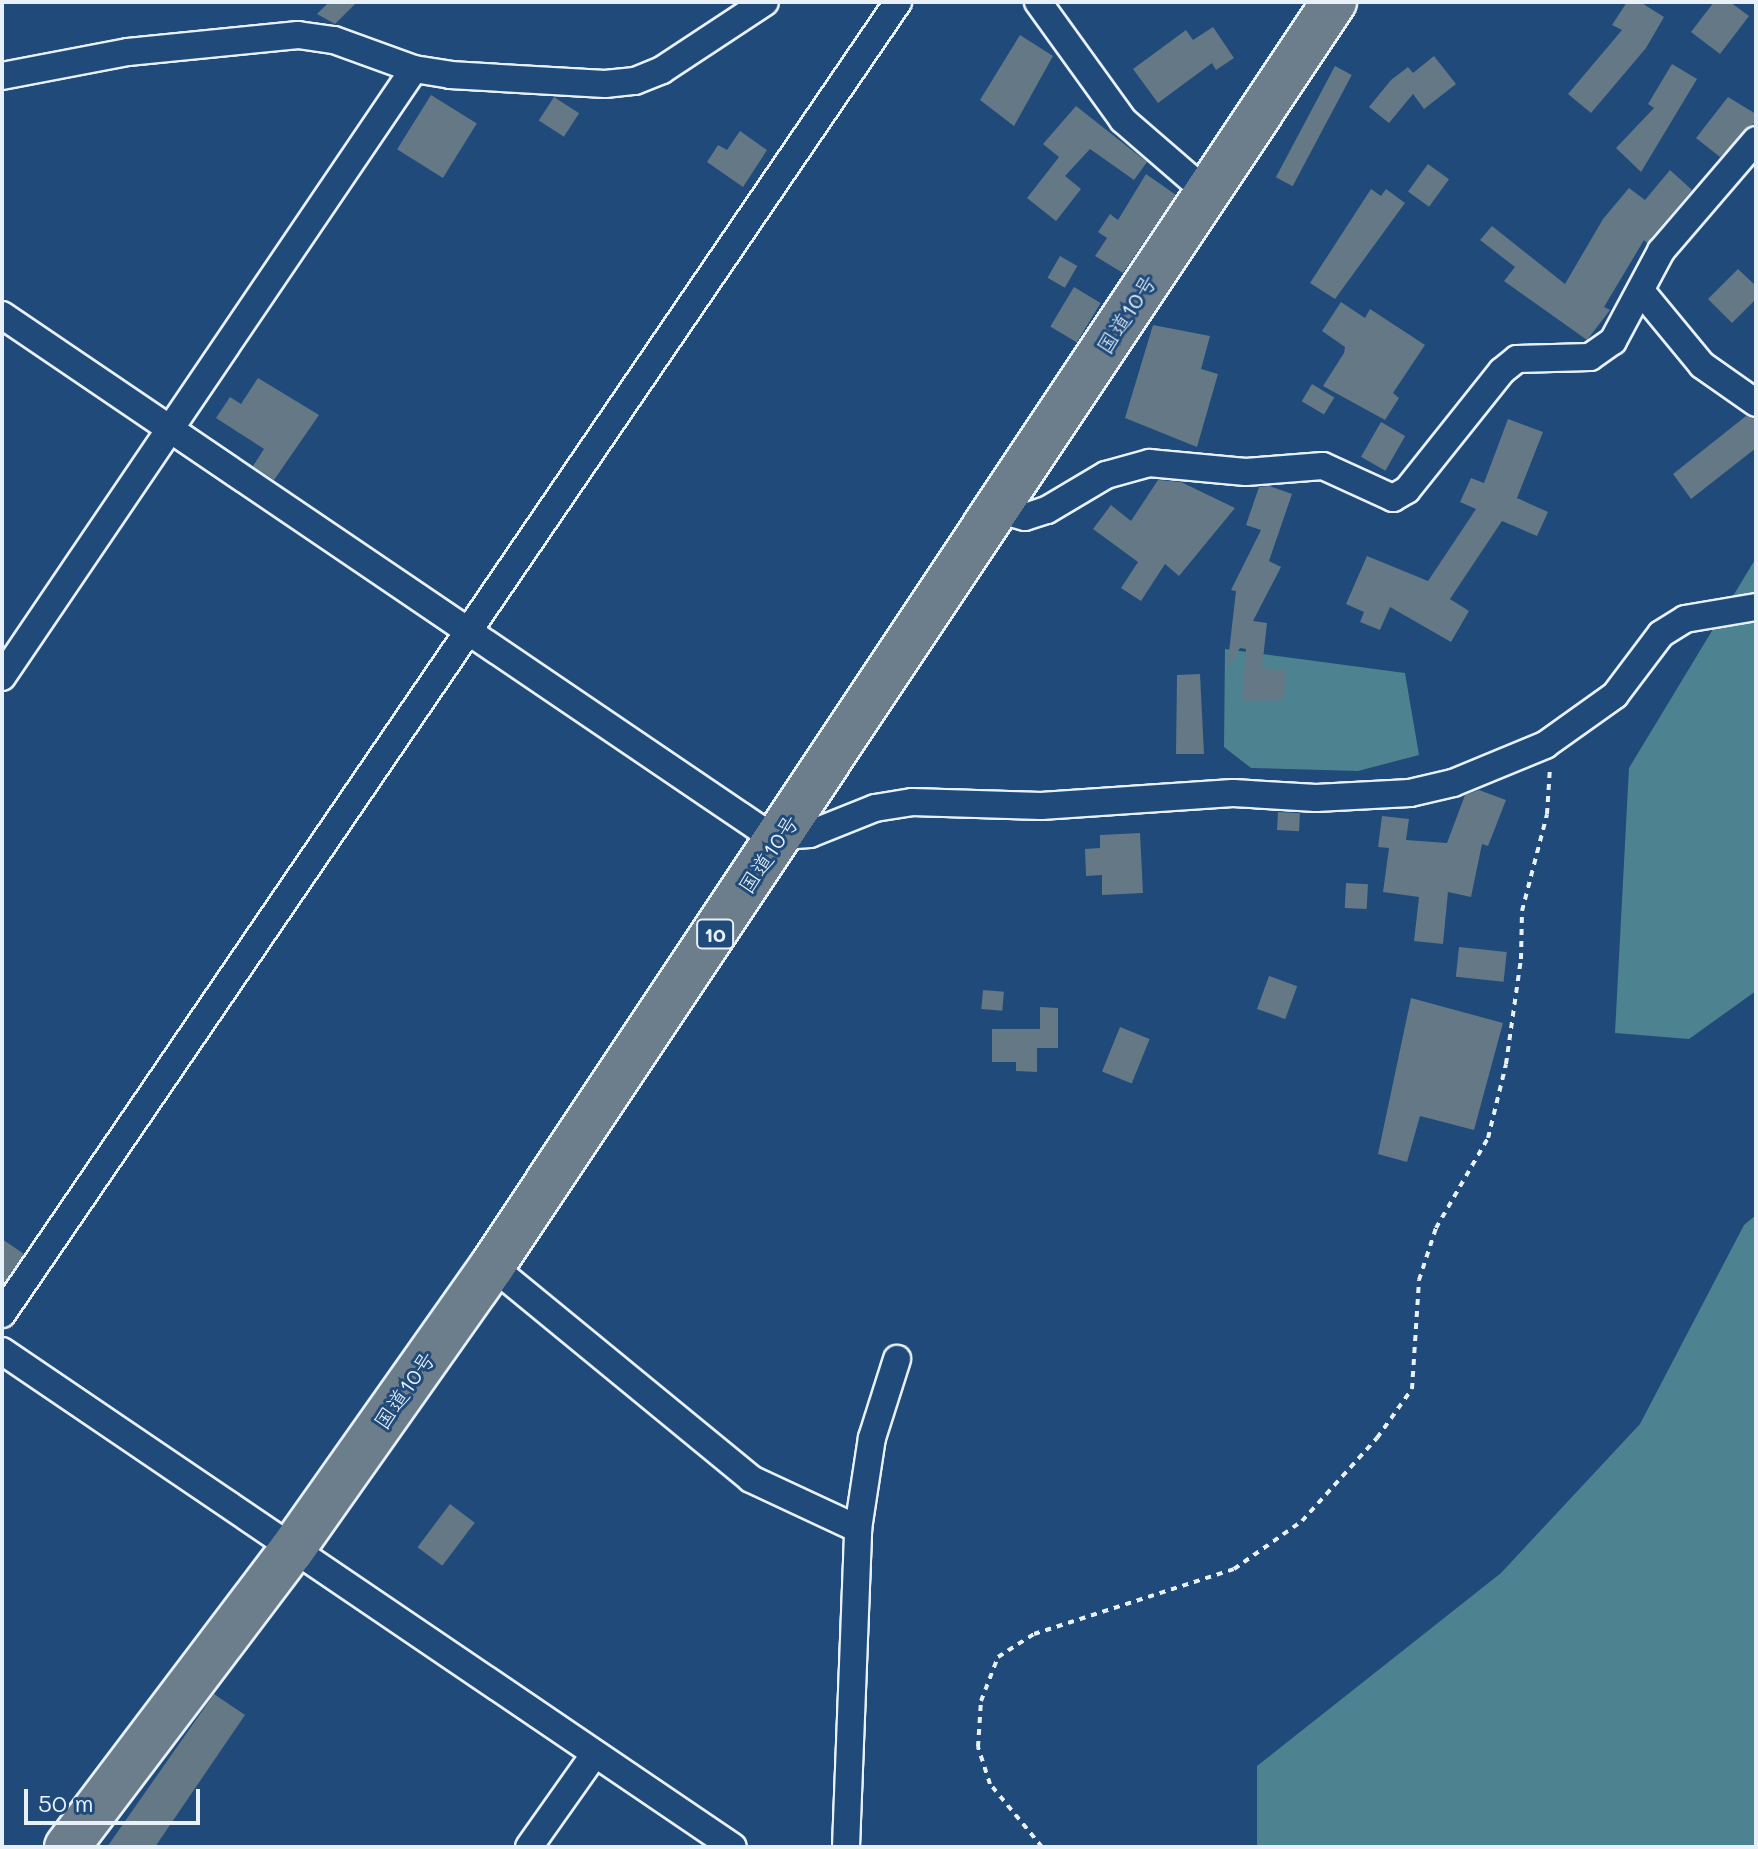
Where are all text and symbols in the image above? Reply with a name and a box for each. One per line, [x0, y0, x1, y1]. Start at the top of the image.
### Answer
street label: 国道10号 [1091, 269, 1161, 359]
street label: 国道10号 [732, 810, 804, 898]
road number: 10 [695, 918, 735, 950]
street label: 国道10号 [368, 1346, 440, 1434]
scale bar [28, 1773, 204, 1823]
text: 50 m [38, 1787, 94, 1818]

